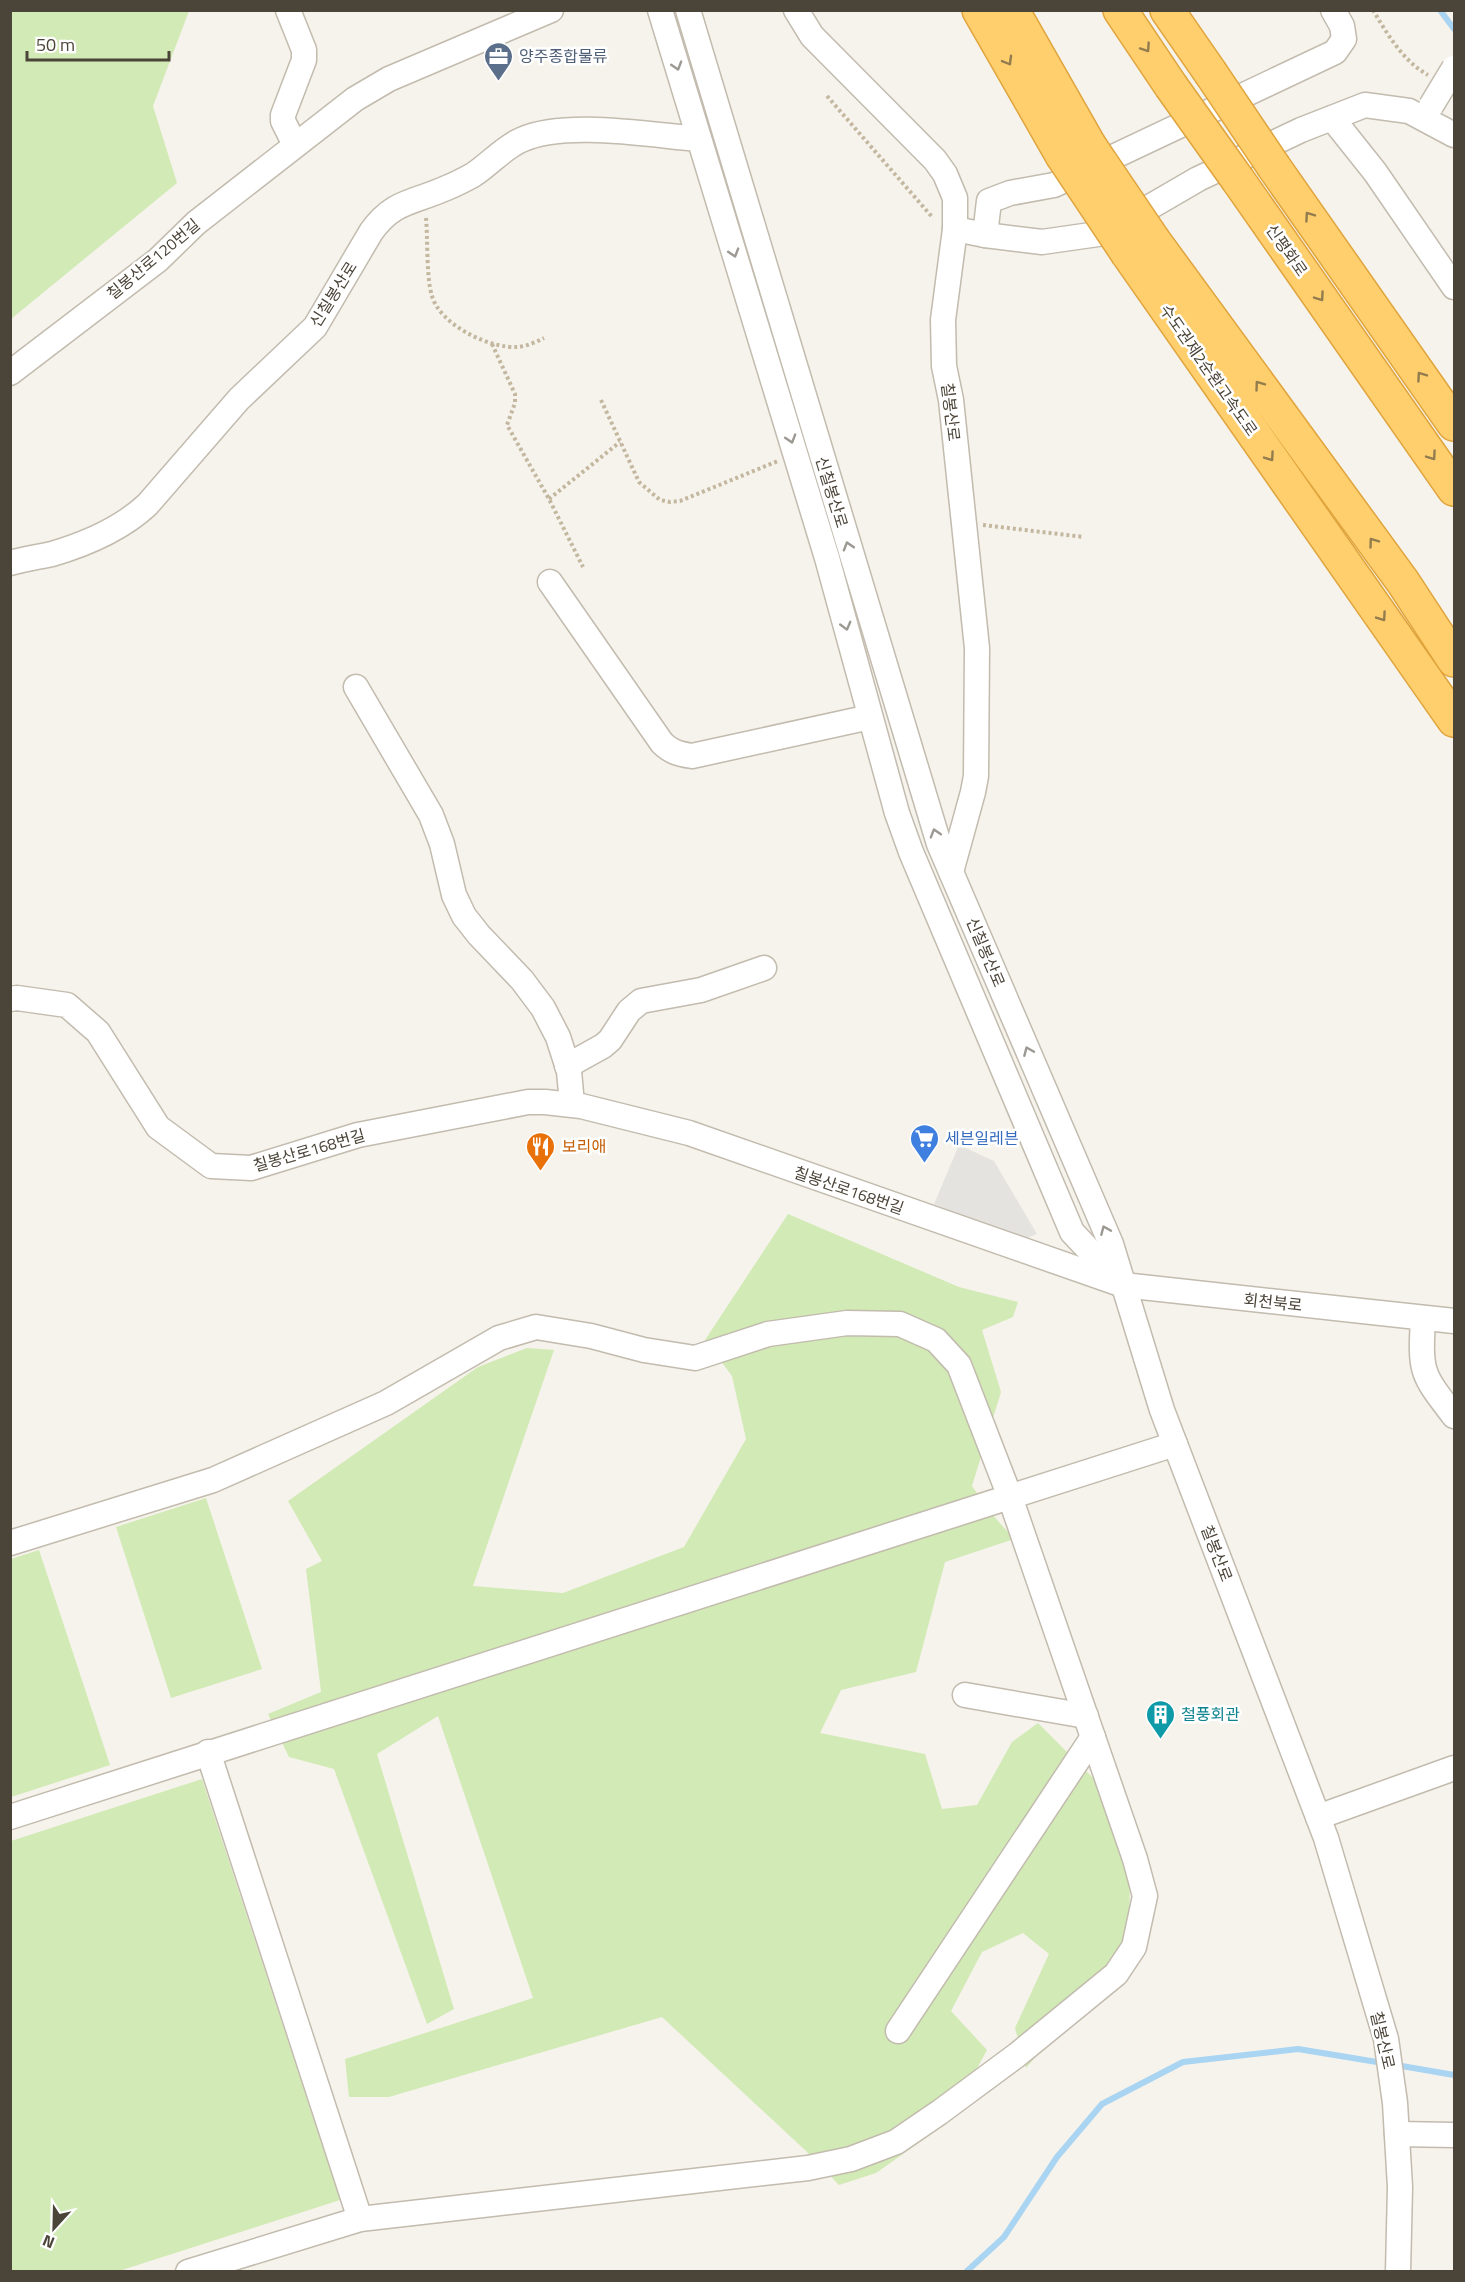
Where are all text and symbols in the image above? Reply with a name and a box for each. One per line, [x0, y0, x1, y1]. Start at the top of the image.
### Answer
scale bar [27, 24, 170, 62]
text: 50 m [36, 31, 75, 58]
office icon: 양주종합물류 [482, 40, 514, 82]
one-way arrow [1139, 42, 1150, 53]
place label: 양주종합물류 [519, 44, 608, 68]
one-way arrow [1001, 55, 1013, 65]
one-way arrow [670, 60, 682, 71]
one-way arrow [1305, 212, 1316, 223]
street label: 칠봉산로120번길 [101, 213, 205, 305]
street label: 신평화로 [1260, 219, 1314, 281]
one-way arrow [727, 247, 739, 258]
street label: 신칠봉산로 [303, 256, 363, 332]
one-way arrow [1313, 290, 1324, 301]
street label: 수도권제2순환고속도로 [1154, 299, 1264, 441]
one-way arrow [1417, 371, 1428, 382]
one-way arrow [1255, 380, 1266, 391]
street label: 칠봉산로 [936, 381, 967, 443]
one-way arrow [784, 433, 796, 444]
one-way arrow [1263, 450, 1274, 461]
one-way arrow [1425, 450, 1436, 461]
street label: 신칠봉산로 [810, 453, 854, 531]
one-way arrow [1370, 538, 1381, 549]
one-way arrow [843, 541, 855, 552]
one-way arrow [1375, 610, 1386, 621]
one-way arrow [839, 621, 851, 631]
one-way arrow [930, 828, 943, 839]
street label: 신칠봉산로 [961, 913, 1012, 991]
one-way arrow [1023, 1046, 1035, 1057]
supermarket icon: 세븐일레븐 [908, 1122, 940, 1164]
street label: 칠봉산로168번길 [250, 1123, 368, 1177]
place label: 세븐일레븐 [945, 1126, 1019, 1150]
restaurant icon: 보리애 [525, 1130, 557, 1172]
place label: 보리애 [562, 1134, 606, 1158]
street label: 칠봉산로168번길 [791, 1160, 907, 1220]
one-way arrow [1101, 1225, 1113, 1236]
street label: 회천북로 [1242, 1287, 1304, 1317]
street label: 칠봉산로 [1195, 1521, 1239, 1585]
building icon: 철풍회관 [1144, 1698, 1176, 1740]
place label: 철풍회관 [1181, 1702, 1240, 1726]
street label: 칠봉산로 [1365, 2009, 1401, 2072]
north arrow [24, 2198, 84, 2258]
text: N [39, 2229, 58, 2255]

